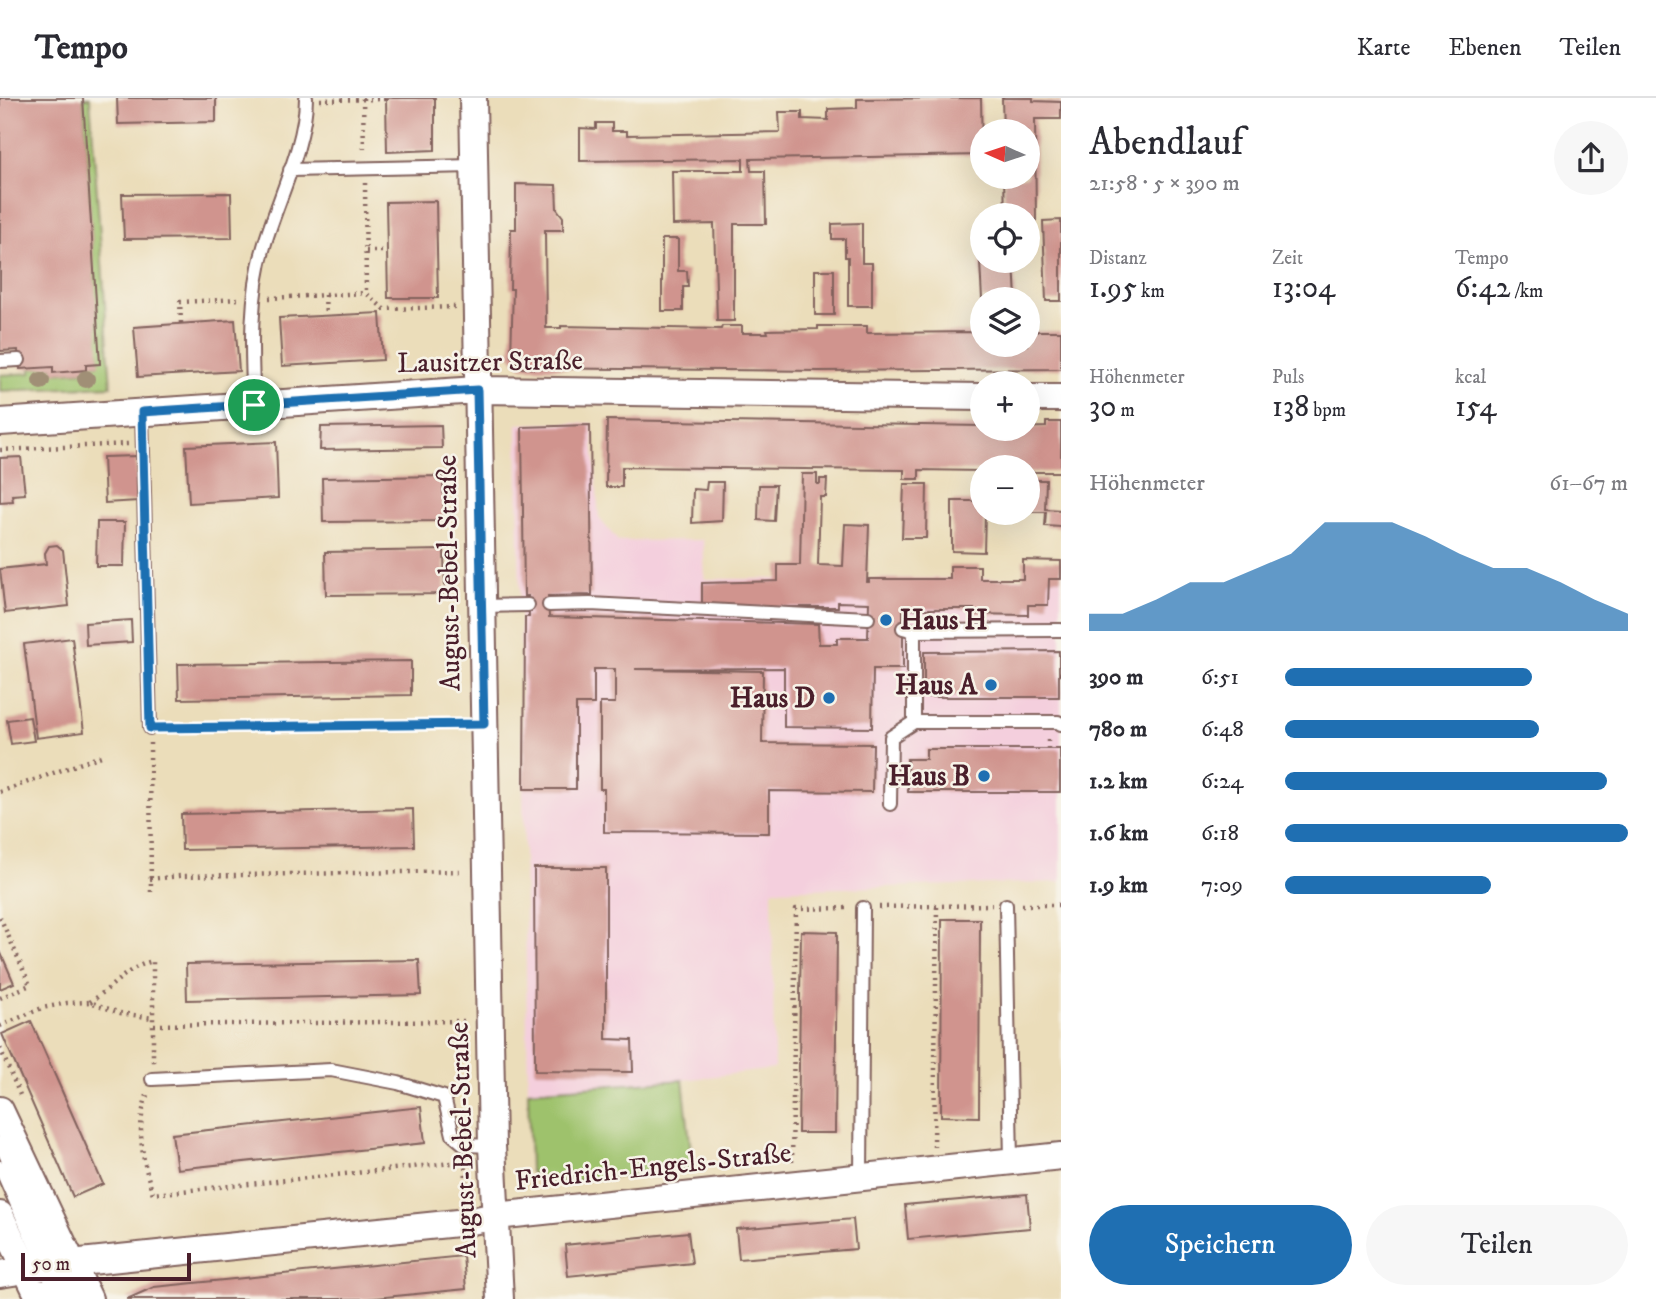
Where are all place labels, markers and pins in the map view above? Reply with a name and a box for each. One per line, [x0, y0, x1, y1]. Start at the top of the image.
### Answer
pin [224, 375, 284, 435]
place label: Haus H [900, 603, 988, 638]
marker: Haus H [878, 612, 894, 628]
place label: Haus A [895, 668, 978, 703]
marker: Haus A [983, 677, 999, 693]
place label: Haus D [730, 681, 815, 716]
marker: Haus D [821, 690, 837, 706]
place label: Haus B [888, 759, 970, 794]
marker: Haus B [976, 768, 992, 784]

